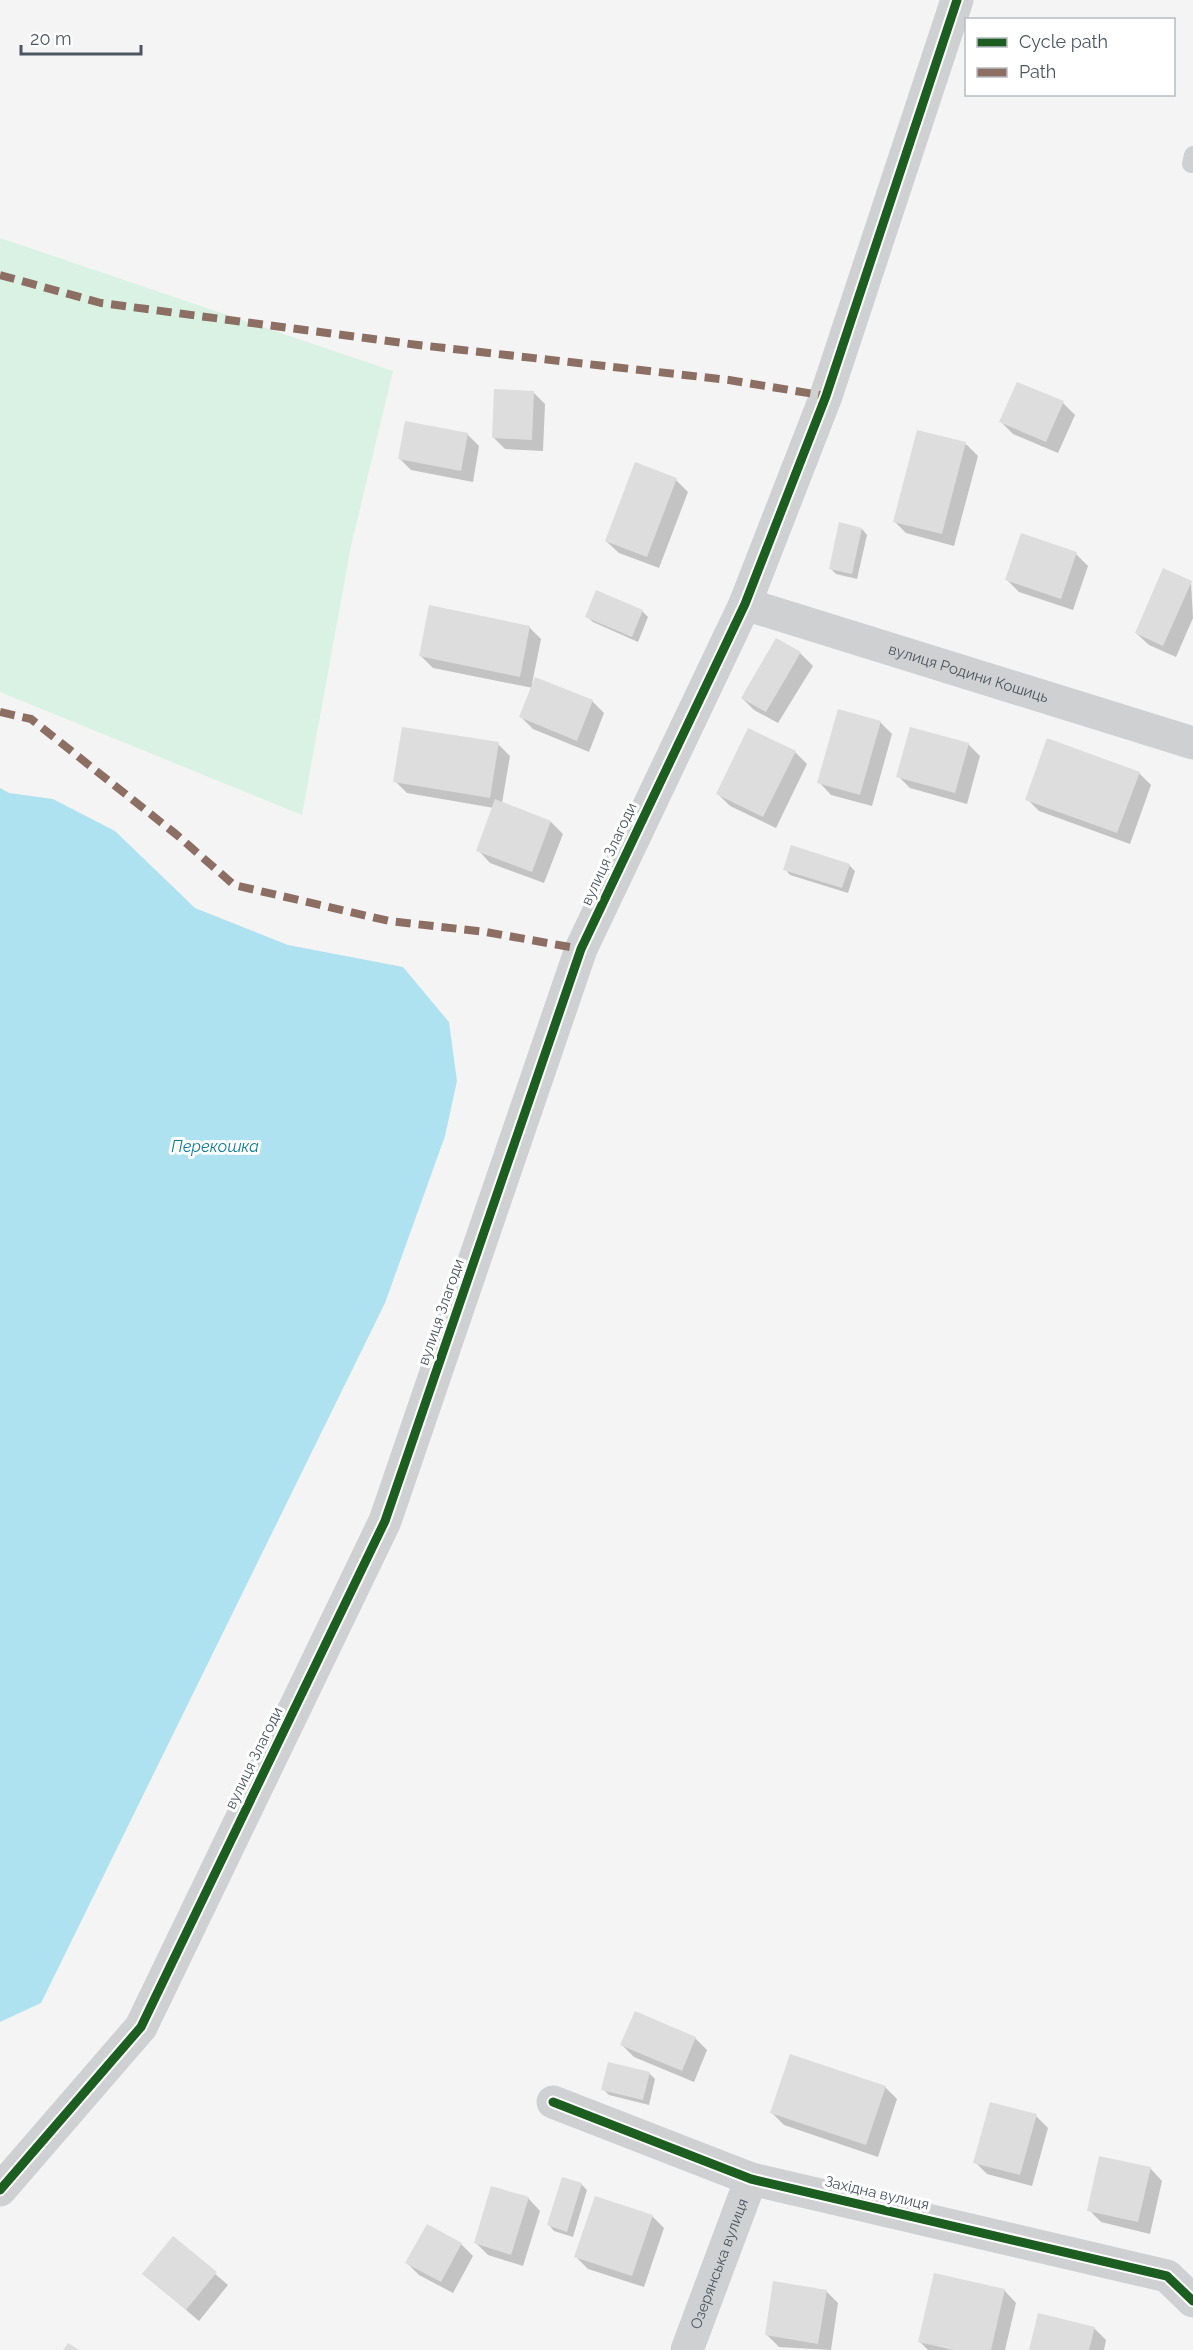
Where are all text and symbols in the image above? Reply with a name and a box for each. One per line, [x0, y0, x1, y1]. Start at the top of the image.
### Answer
scale bar [21, 18, 141, 56]
legend [965, 18, 1175, 96]
text: 20 m [30, 28, 72, 49]
text: Cycle path [1019, 31, 1108, 52]
text: Path [1019, 61, 1056, 82]
street label: вулиця Родини Кошиць [886, 640, 1051, 707]
street label: вулиця Злагоди [577, 800, 641, 908]
water label: Перекошка [171, 1137, 259, 1156]
street label: вулиця Злагоди [414, 1256, 468, 1368]
street label: вулиця Злагоди [221, 1704, 287, 1812]
street label: Західна вулиця [823, 2172, 931, 2214]
street label: Озерянська вулиця [687, 2196, 752, 2332]

